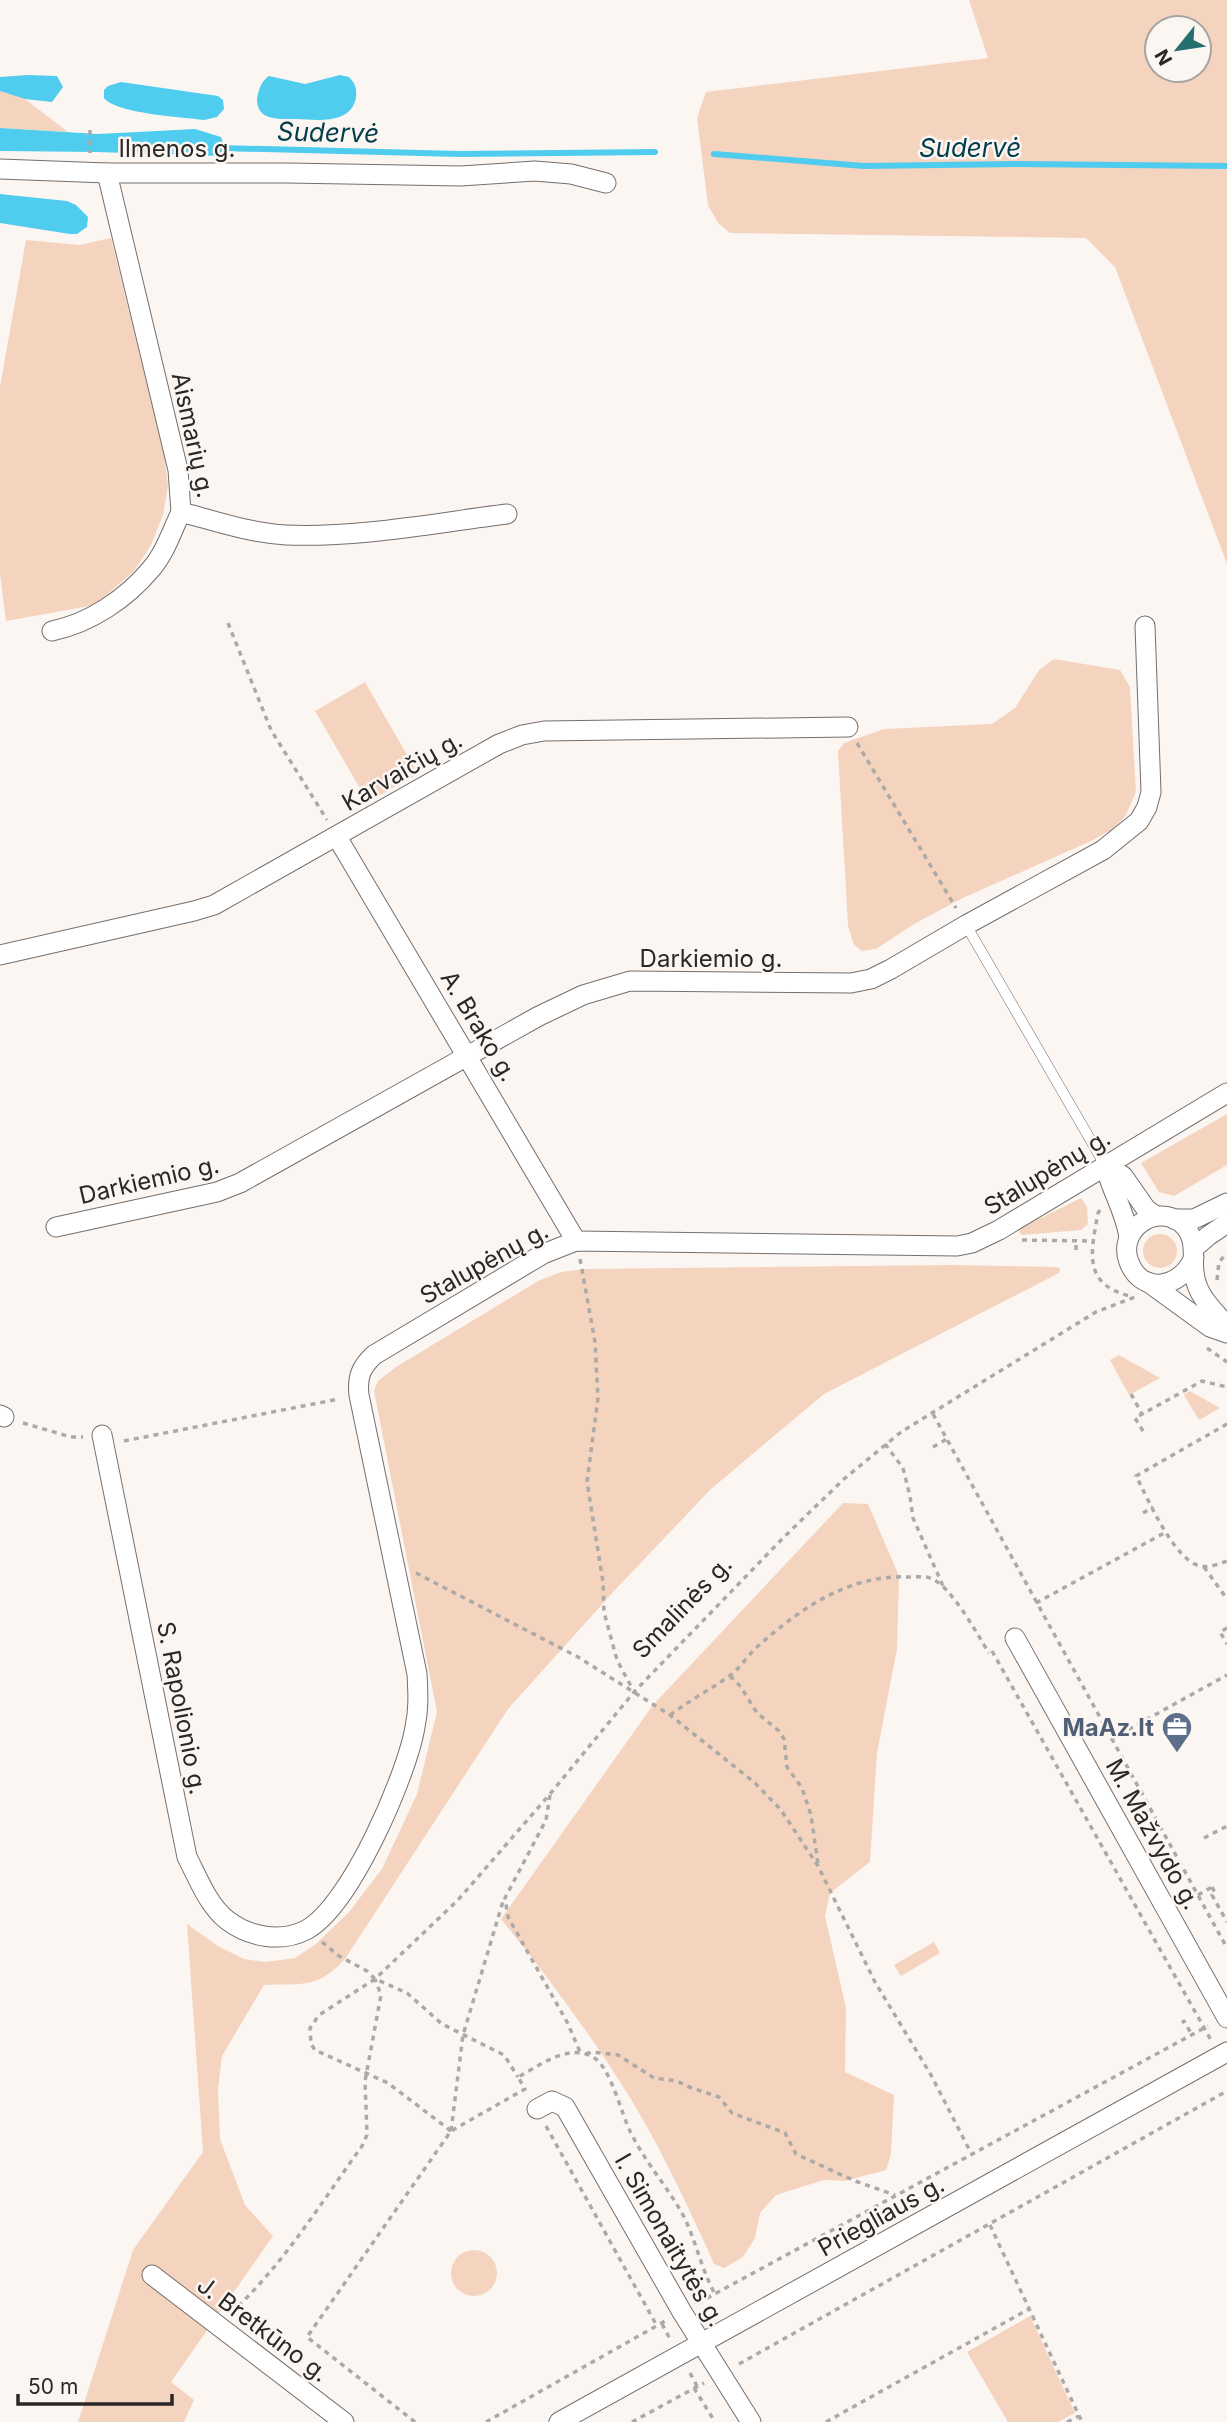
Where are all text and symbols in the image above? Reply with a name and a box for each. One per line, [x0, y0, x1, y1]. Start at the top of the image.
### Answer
north arrow [1143, 14, 1213, 84]
text: N [1150, 45, 1177, 69]
water label: Sudervė [277, 116, 379, 148]
water label: Sudervė [919, 132, 1021, 163]
street label: Ilmenos g. [119, 134, 235, 163]
street label: Aismarių g. [166, 370, 220, 500]
street label: Karvaičių g. [337, 725, 467, 817]
street label: Darkiemio g. [640, 944, 782, 973]
street label: A. Brako g. [435, 965, 523, 1087]
street label: Stalupėnų g. [979, 1123, 1115, 1221]
street label: Darkiemio g. [76, 1150, 222, 1210]
street label: Stalupėnų g. [415, 1216, 553, 1310]
street label: Smalinės g. [626, 1550, 738, 1664]
street label: S. Rapolionio g. [151, 1619, 213, 1797]
office icon: MaAz.lt [1160, 1710, 1194, 1754]
place label: MaAz.lt [1062, 1713, 1154, 1742]
street label: M. Mažvydo g. [1100, 1754, 1206, 1914]
street label: I. Simonaitytės g. [609, 2148, 731, 2332]
street label: Priegliaus g. [813, 2169, 949, 2263]
street label: J. Bretkūno g. [192, 2270, 334, 2388]
scale bar [18, 2362, 172, 2406]
text: 50 m [28, 2374, 78, 2399]

